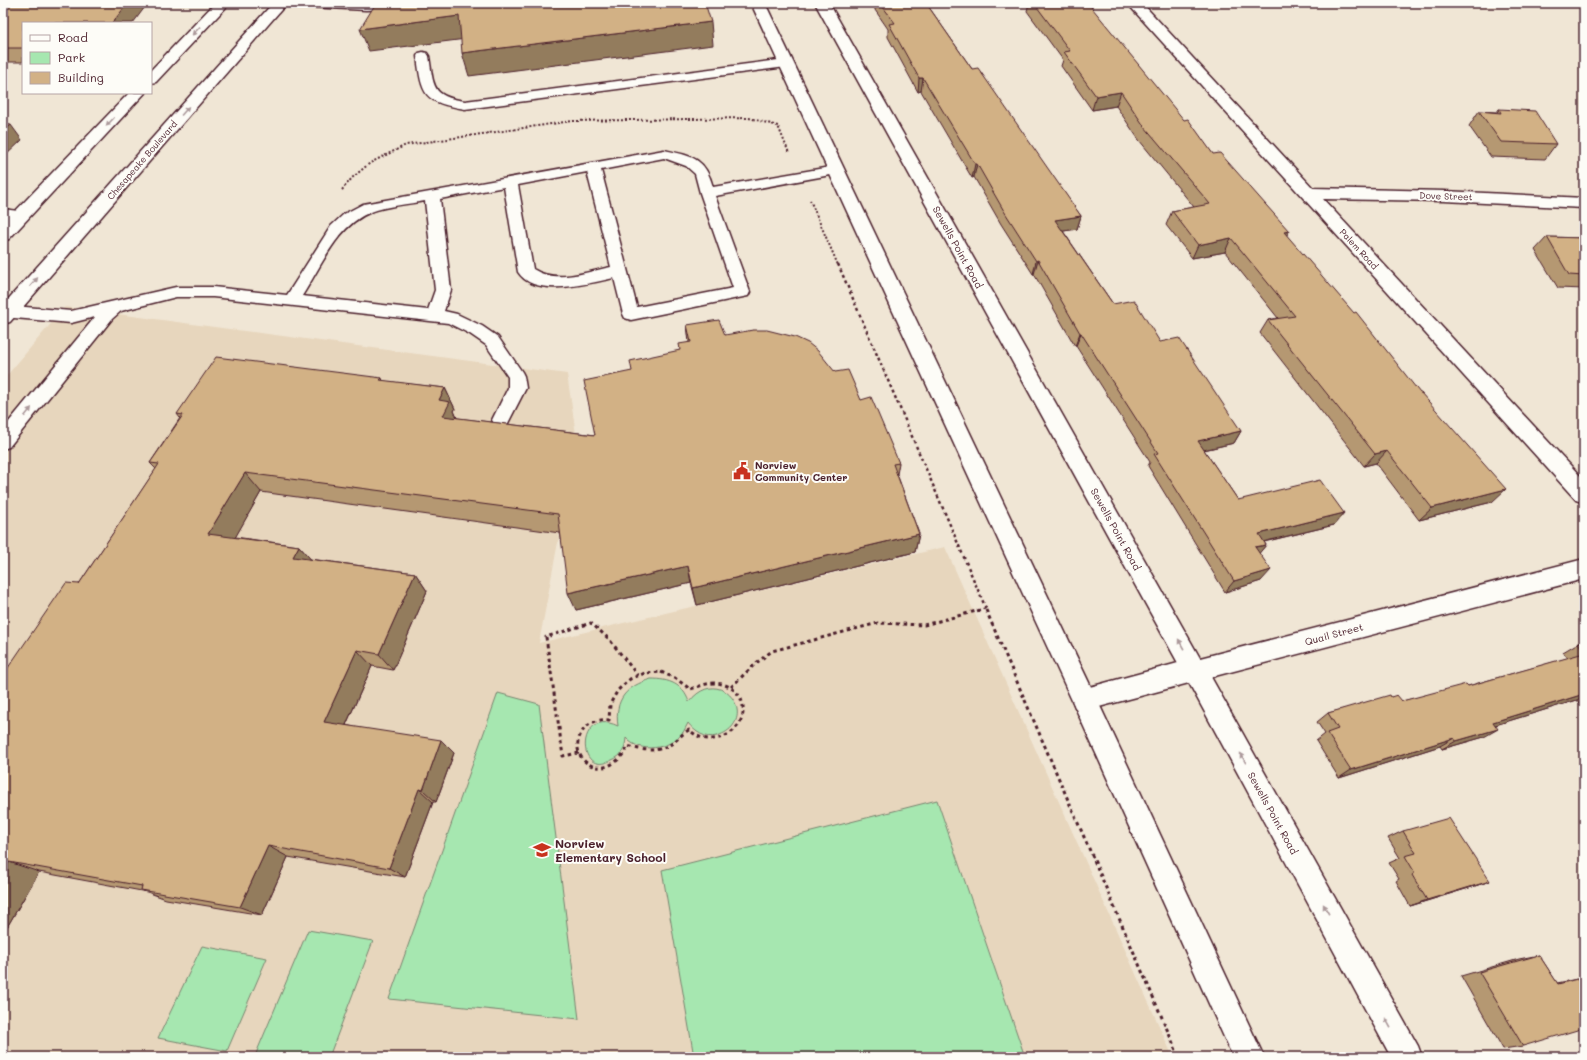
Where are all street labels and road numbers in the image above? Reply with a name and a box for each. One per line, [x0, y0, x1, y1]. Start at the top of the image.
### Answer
street label: Chesapeake Boulevard [105, 118, 180, 202]
street label: Dove Street [1419, 190, 1473, 202]
street label: Sewells Point Road [930, 203, 986, 291]
street label: Palem Road [1337, 226, 1381, 272]
street label: Sewells Point Road [1088, 485, 1144, 573]
street label: Quail Street [1303, 619, 1365, 649]
street label: Sewells Point Road [1245, 769, 1301, 857]

